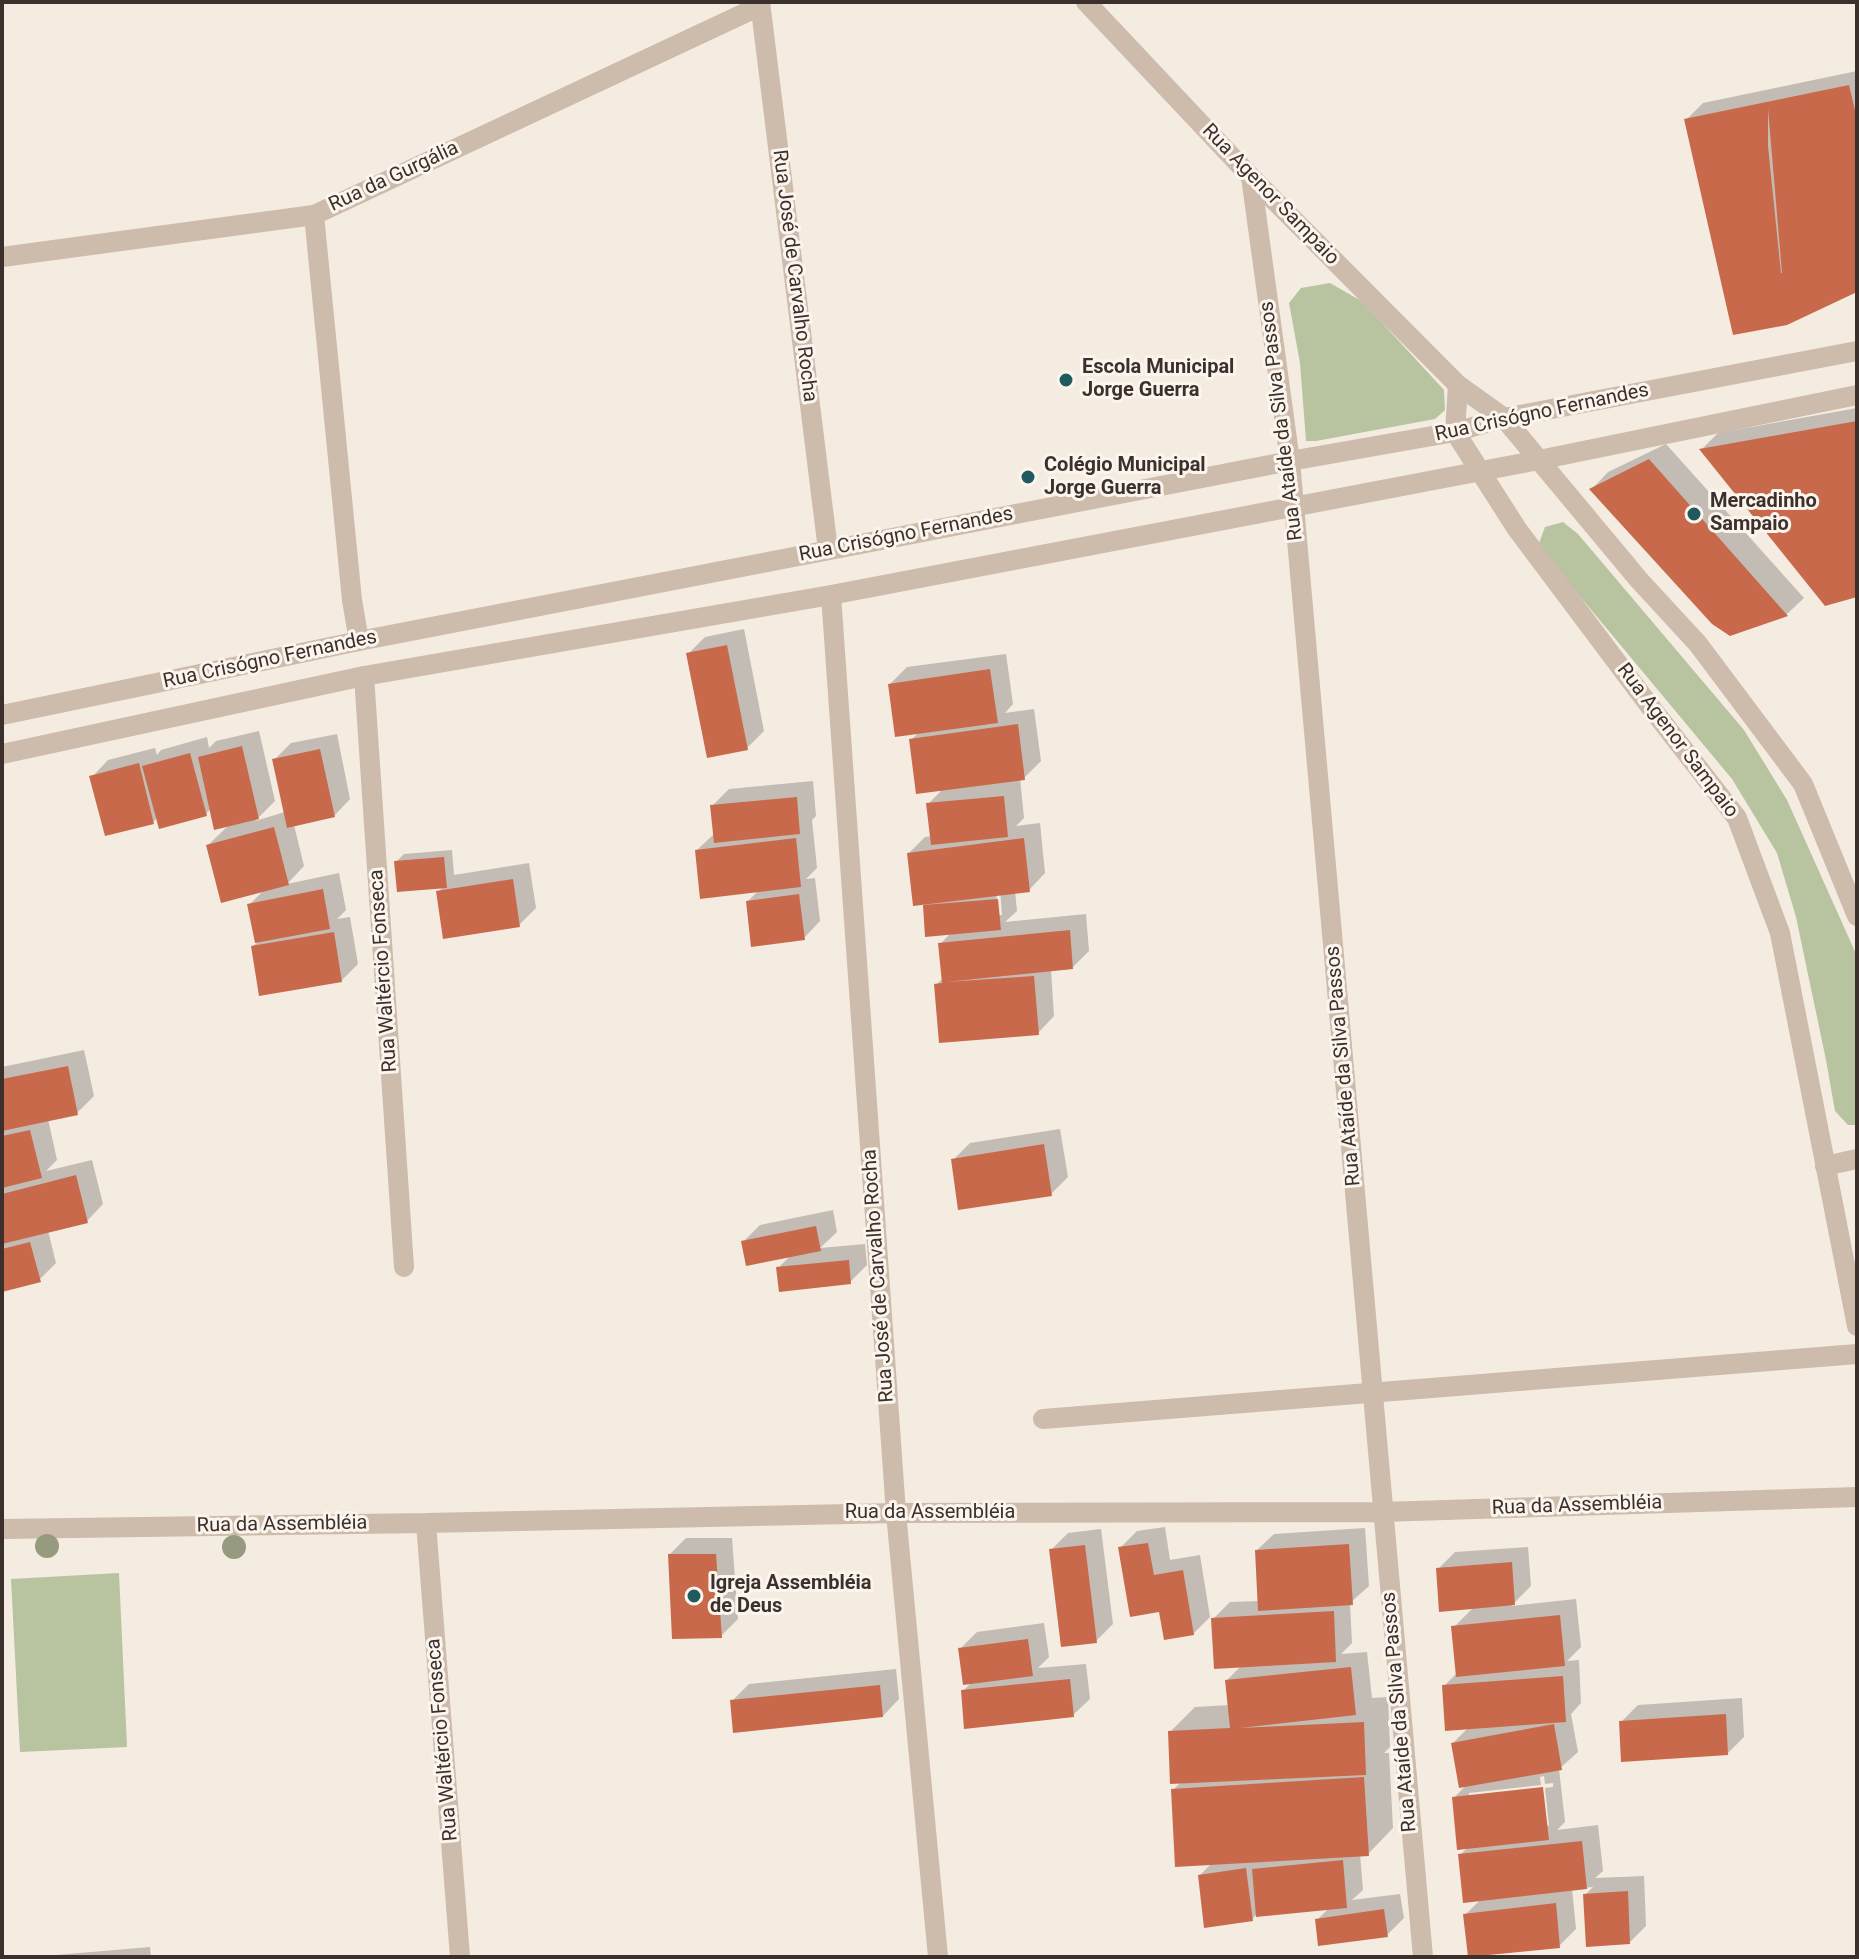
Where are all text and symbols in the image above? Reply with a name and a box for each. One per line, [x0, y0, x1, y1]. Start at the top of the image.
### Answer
street label: Rua Agenor Sampaio [1196, 119, 1344, 271]
street label: Rua da Gurgália [325, 136, 463, 218]
street label: Rua José de Carvalho Rocha [767, 148, 821, 404]
street label: Rua Ataíde da Silva Passos [1255, 300, 1309, 542]
place label: Escola Municipal Jorge Guerra [1082, 356, 1234, 403]
marker: Escola Municipal Jorge Guerra [1057, 371, 1075, 389]
street label: Rua Crisógno Fernandes [1433, 379, 1651, 447]
place label: Colégio Municipal Jorge Guerra [1044, 454, 1206, 501]
marker: Colégio Municipal Jorge Guerra [1019, 468, 1037, 486]
place label: Mercadinho Sampaio [1710, 490, 1817, 537]
street label: Rua Crisógno Fernandes [797, 502, 1015, 568]
marker: Mercadinho Sampaio [1685, 505, 1703, 523]
street label: Rua Crisógno Fernandes [161, 626, 379, 694]
street label: Rua Agenor Sampaio [1611, 659, 1743, 823]
street label: Rua Waltércio Fonseca [365, 869, 403, 1073]
street label: Rua Ataíde da Silva Passos [1322, 945, 1366, 1187]
street label: Rua José de Carvalho Rocha [858, 1148, 900, 1404]
street label: Rua da Assembléia [1491, 1491, 1663, 1521]
street label: Rua da Assembléia [845, 1501, 1015, 1525]
street label: Rua da Assembléia [197, 1512, 367, 1538]
place label: Igreja Assembléia de Deus [710, 1572, 872, 1619]
marker: Igreja Assembléia de Deus [685, 1587, 703, 1605]
street label: Rua Ataíde da Silva Passos [1378, 1591, 1422, 1833]
street label: Rua Waltércio Fonseca [422, 1638, 464, 1842]

